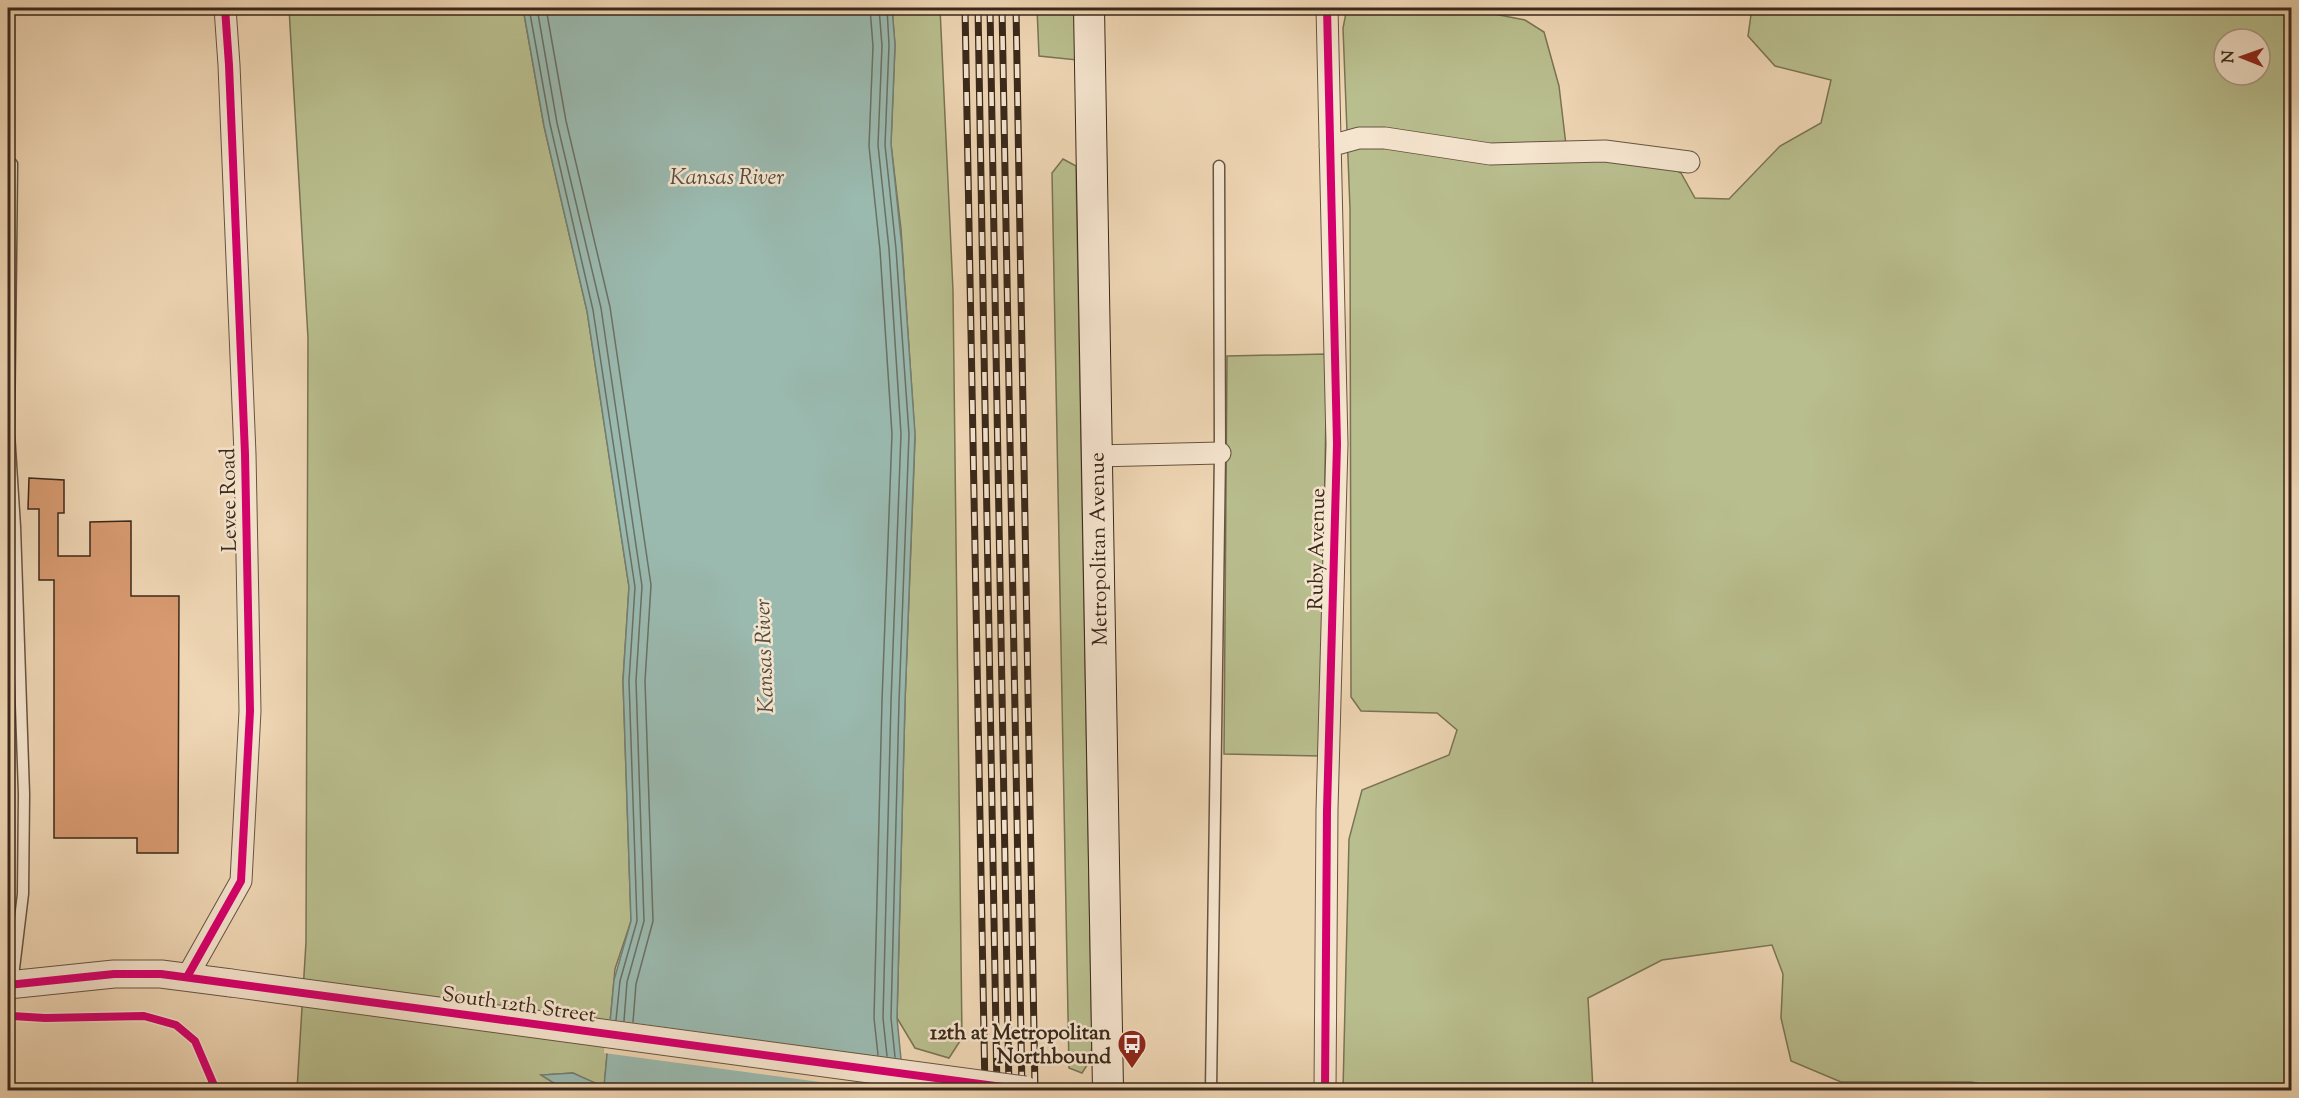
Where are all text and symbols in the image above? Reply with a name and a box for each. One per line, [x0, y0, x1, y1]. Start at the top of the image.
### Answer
north arrow [2212, 27, 2272, 87]
text: N [2218, 50, 2241, 63]
water label: Kansas River [670, 163, 784, 195]
street label: Levee Road [214, 448, 246, 552]
street label: Metropolitan Avenue [1083, 452, 1117, 646]
street label: Ruby Avenue [1302, 488, 1334, 610]
water label: Kansas River [748, 598, 784, 714]
street label: South 12th Street [440, 980, 598, 1032]
place label: 12th at Metropolitan Northbound [930, 1019, 1112, 1073]
bus stop icon: 12th at Metropolitan Northbound [1116, 1028, 1148, 1070]

